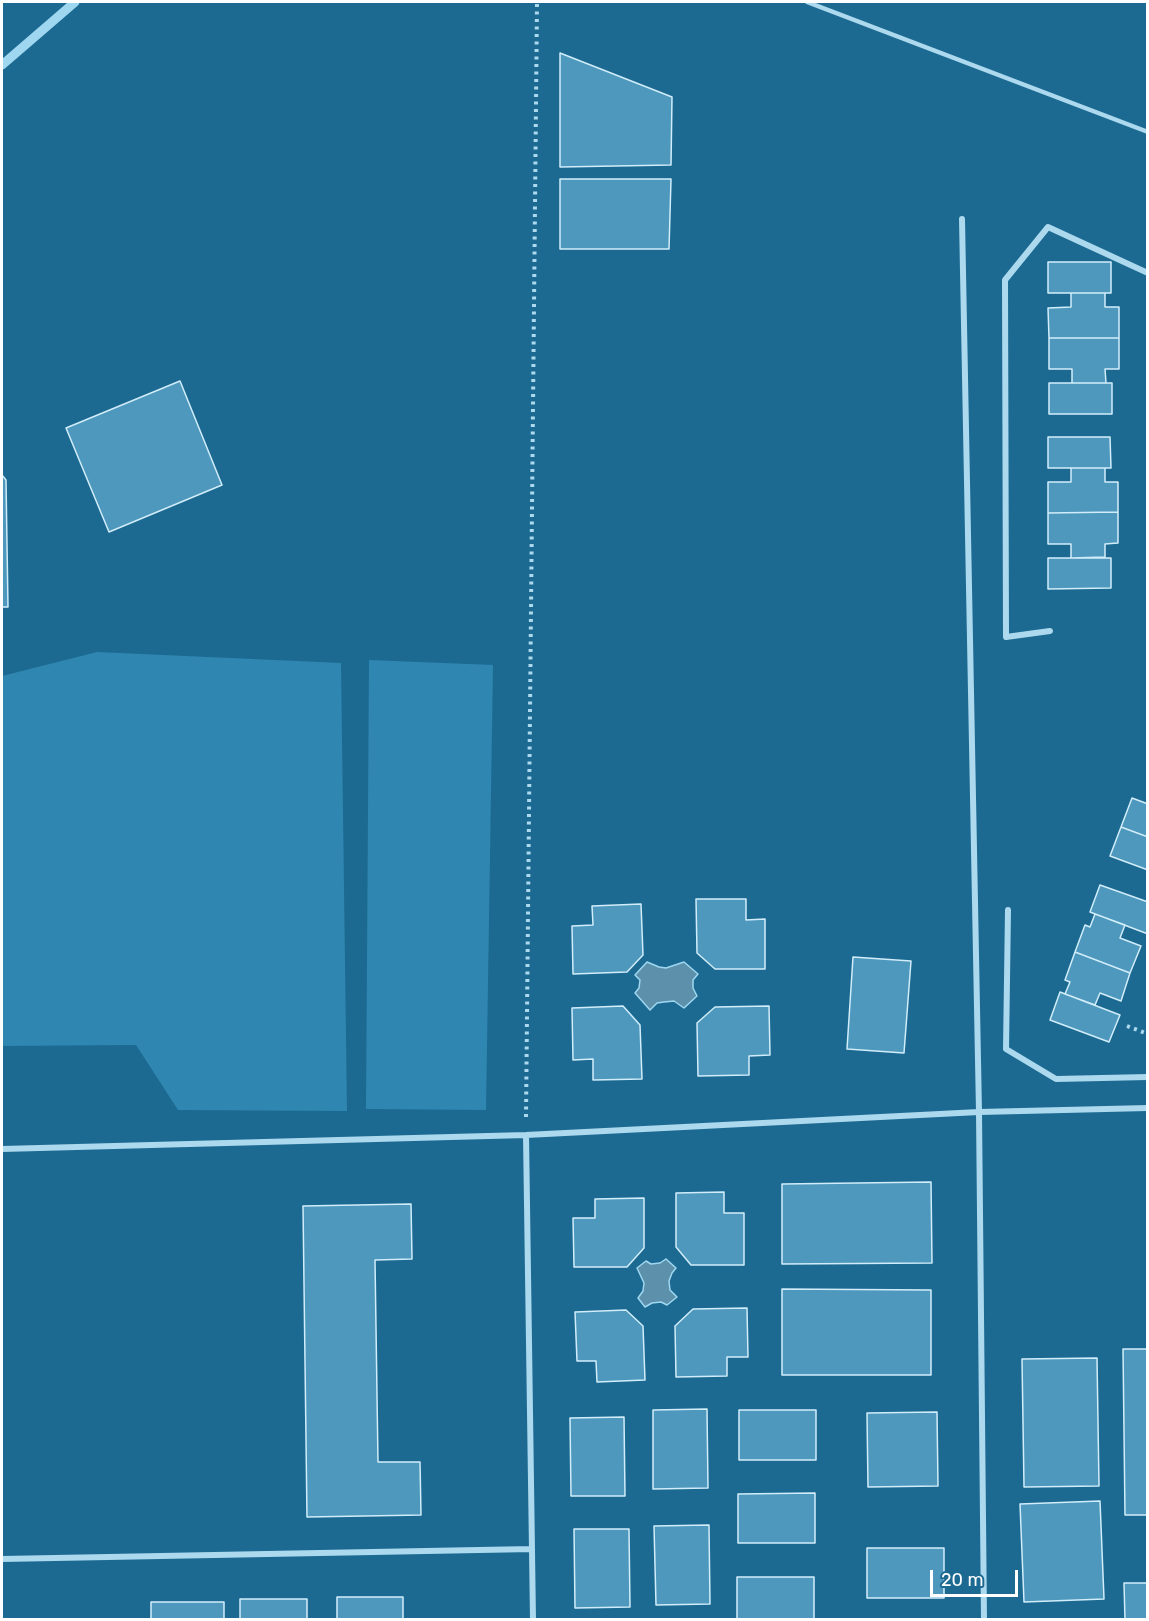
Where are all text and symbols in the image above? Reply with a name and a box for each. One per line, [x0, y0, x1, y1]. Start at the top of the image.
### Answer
scale bar [933, 1558, 1022, 1596]
text: 20 m [941, 1569, 983, 1591]

